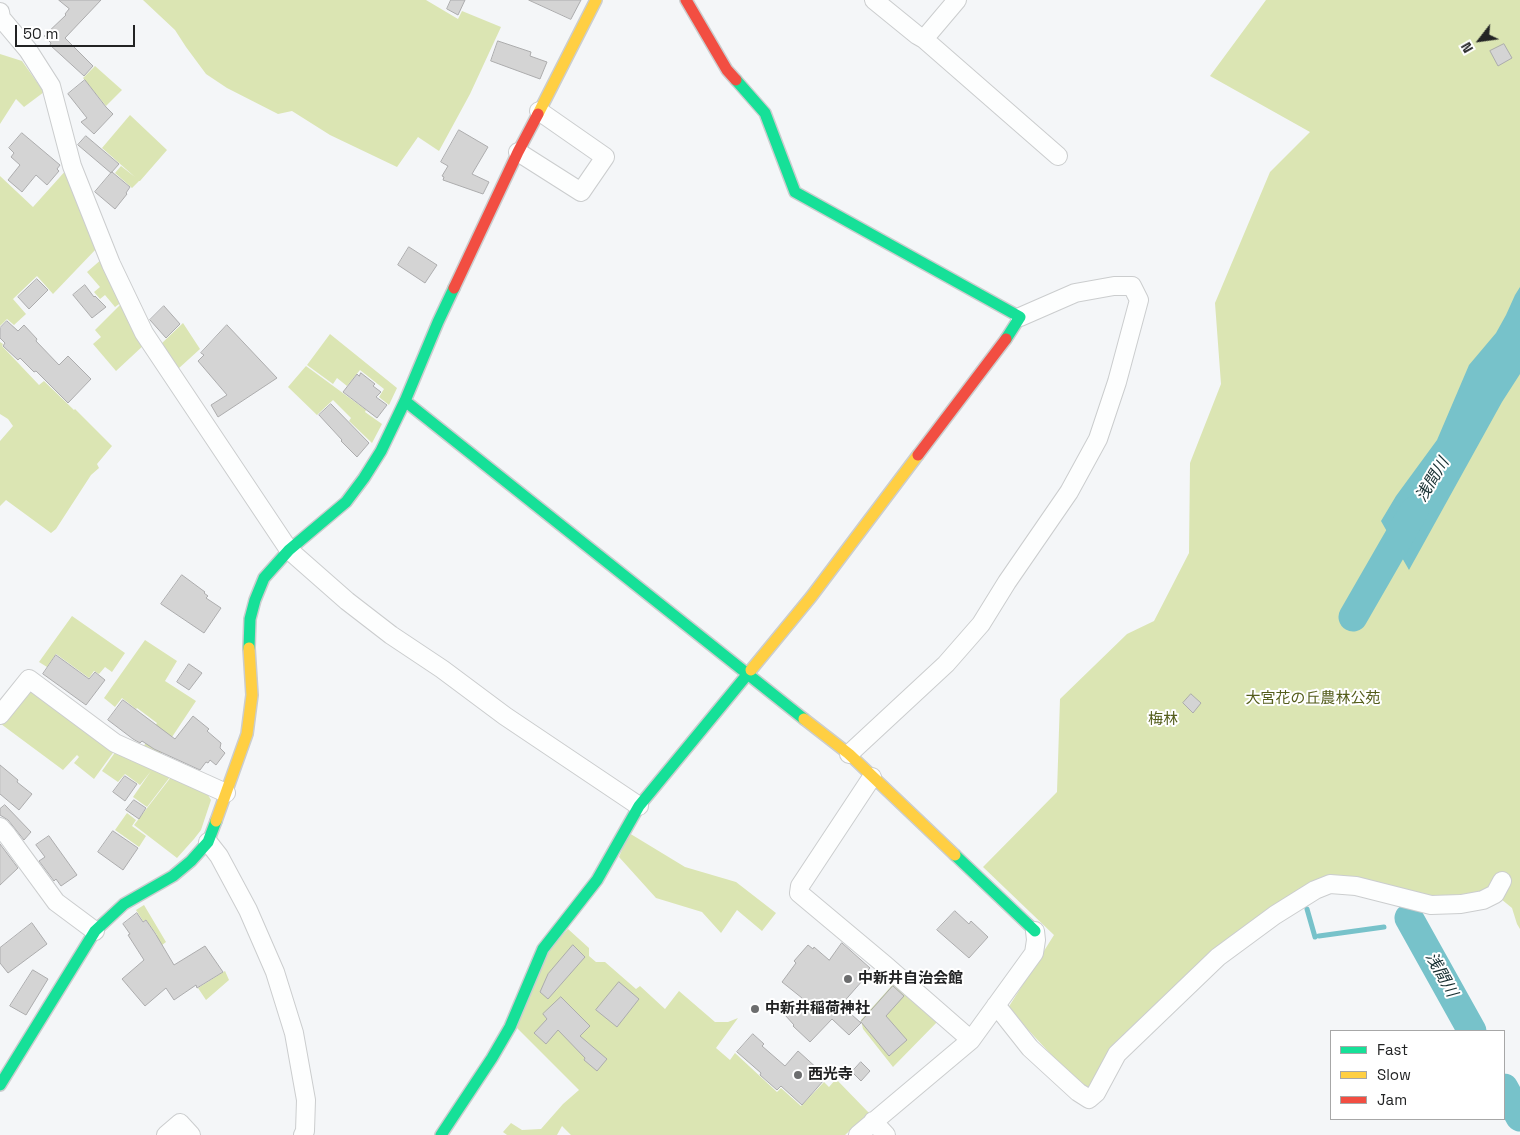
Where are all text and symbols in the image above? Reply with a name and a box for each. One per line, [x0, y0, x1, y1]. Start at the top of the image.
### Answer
scale bar [18, 15, 138, 47]
north arrow [1455, 15, 1505, 65]
text: 50 m [23, 24, 58, 43]
text: N [1457, 39, 1477, 56]
water label: 浅間川 [1412, 454, 1454, 506]
park label: 大宮花の丘農林公苑 [1246, 690, 1380, 708]
park label: 梅林 [1148, 711, 1178, 729]
water label: 浅間川 [1421, 949, 1461, 1001]
place label: 中新井自治会館 [858, 970, 963, 988]
marker: 中新井自治会館 [842, 973, 854, 985]
place label: 中新井稲荷神社 [765, 1000, 870, 1018]
marker: 中新井稲荷神社 [749, 1003, 761, 1015]
legend [1330, 1030, 1505, 1120]
text: Fast [1377, 1040, 1408, 1059]
text: Slow [1377, 1065, 1411, 1084]
place label: 西光寺 [808, 1066, 853, 1084]
marker: 西光寺 [792, 1069, 804, 1081]
text: Jam [1377, 1090, 1407, 1109]

